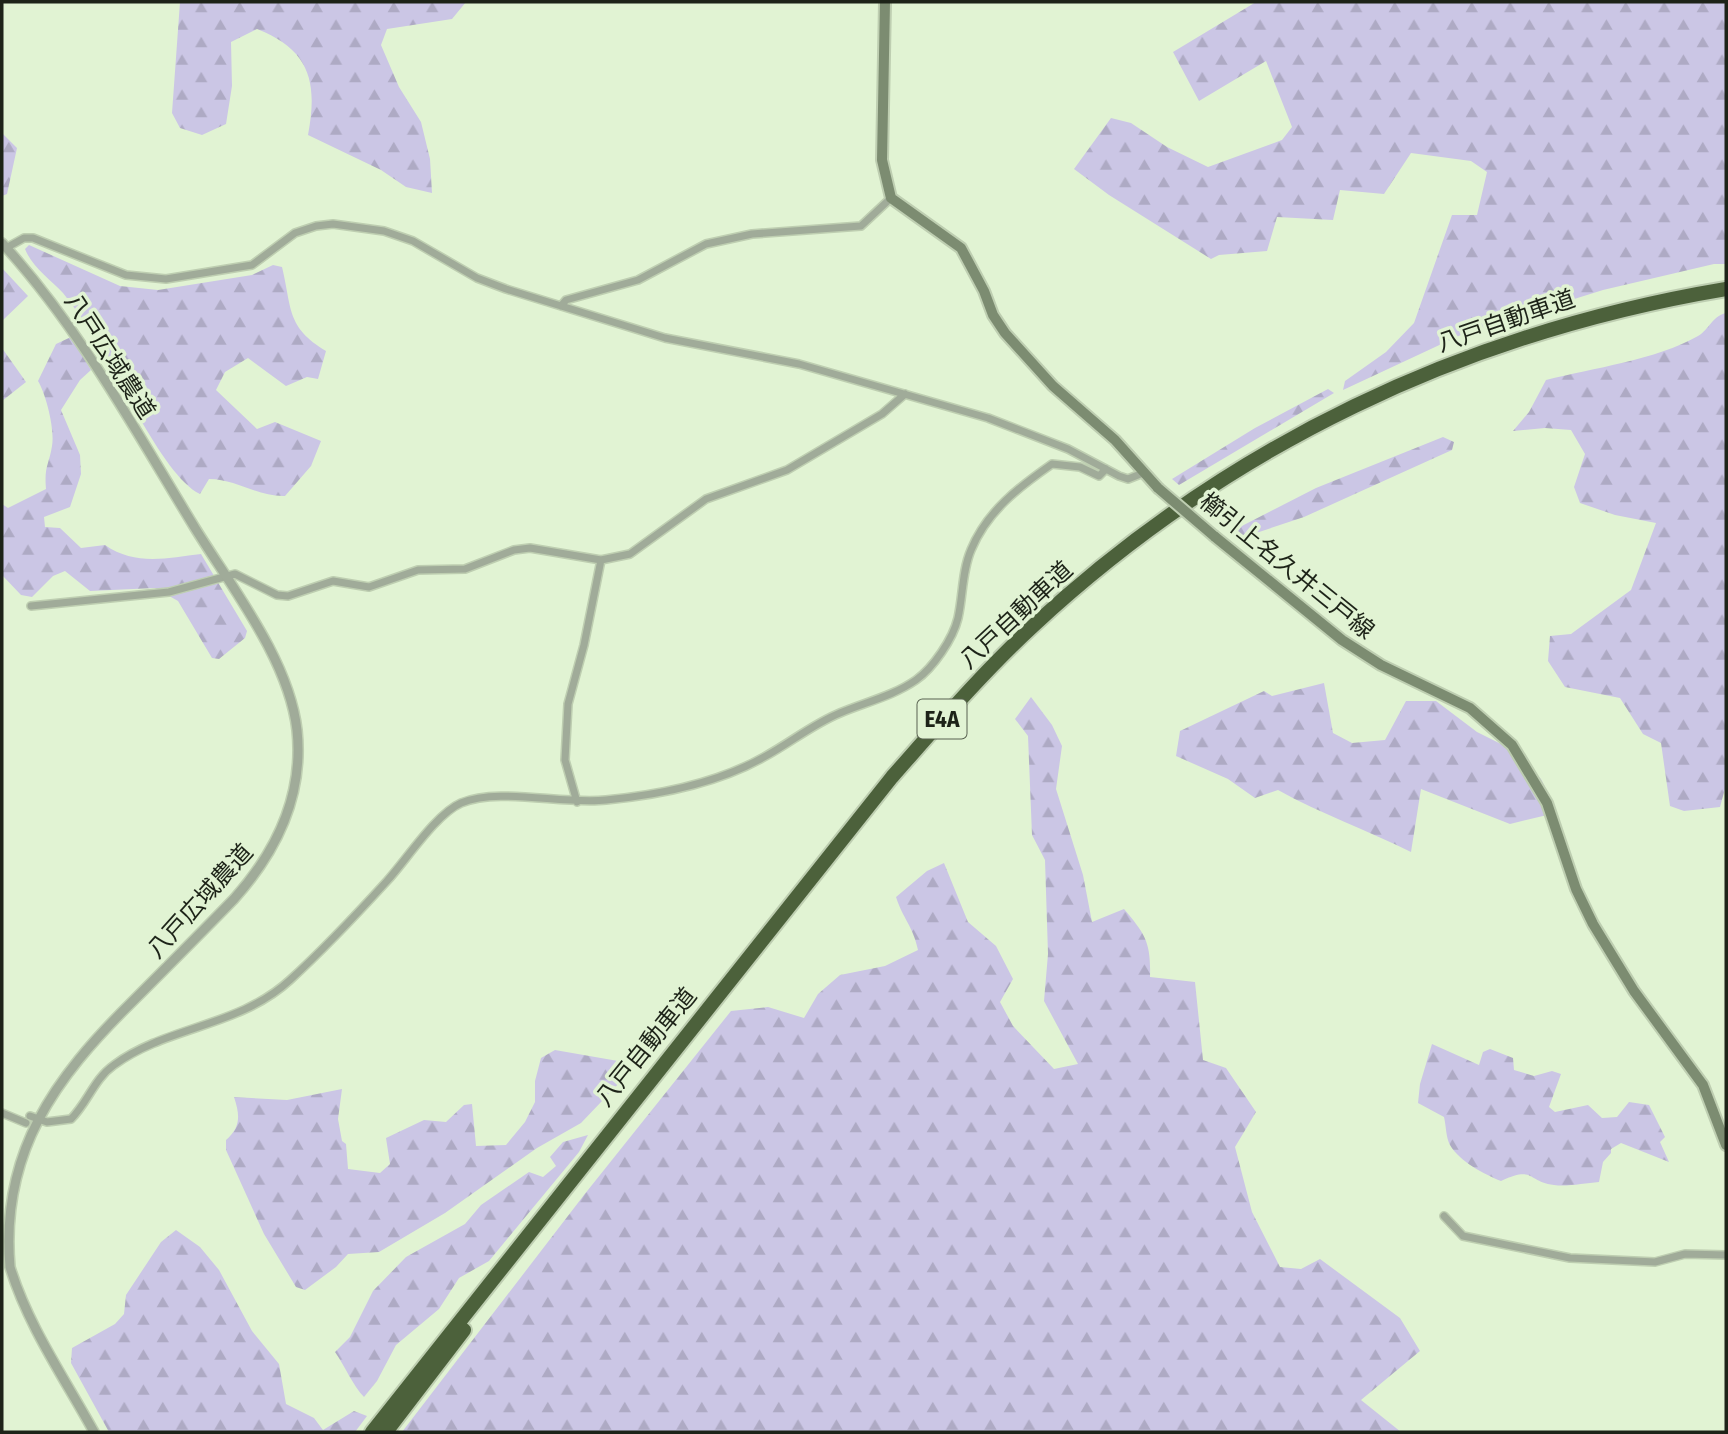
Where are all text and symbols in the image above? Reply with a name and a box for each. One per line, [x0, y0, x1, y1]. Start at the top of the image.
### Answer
street label: 八戸自動車道 [1433, 284, 1579, 358]
street label: 八戸広域農道 [59, 288, 161, 424]
street label: 櫛引上名久井三戸線 [1194, 487, 1380, 645]
street label: 八戸自動車道 [954, 556, 1078, 674]
road number: E4A [918, 699, 967, 738]
street label: 八戸広域農道 [141, 838, 259, 964]
street label: 八戸自動車道 [590, 982, 702, 1112]

